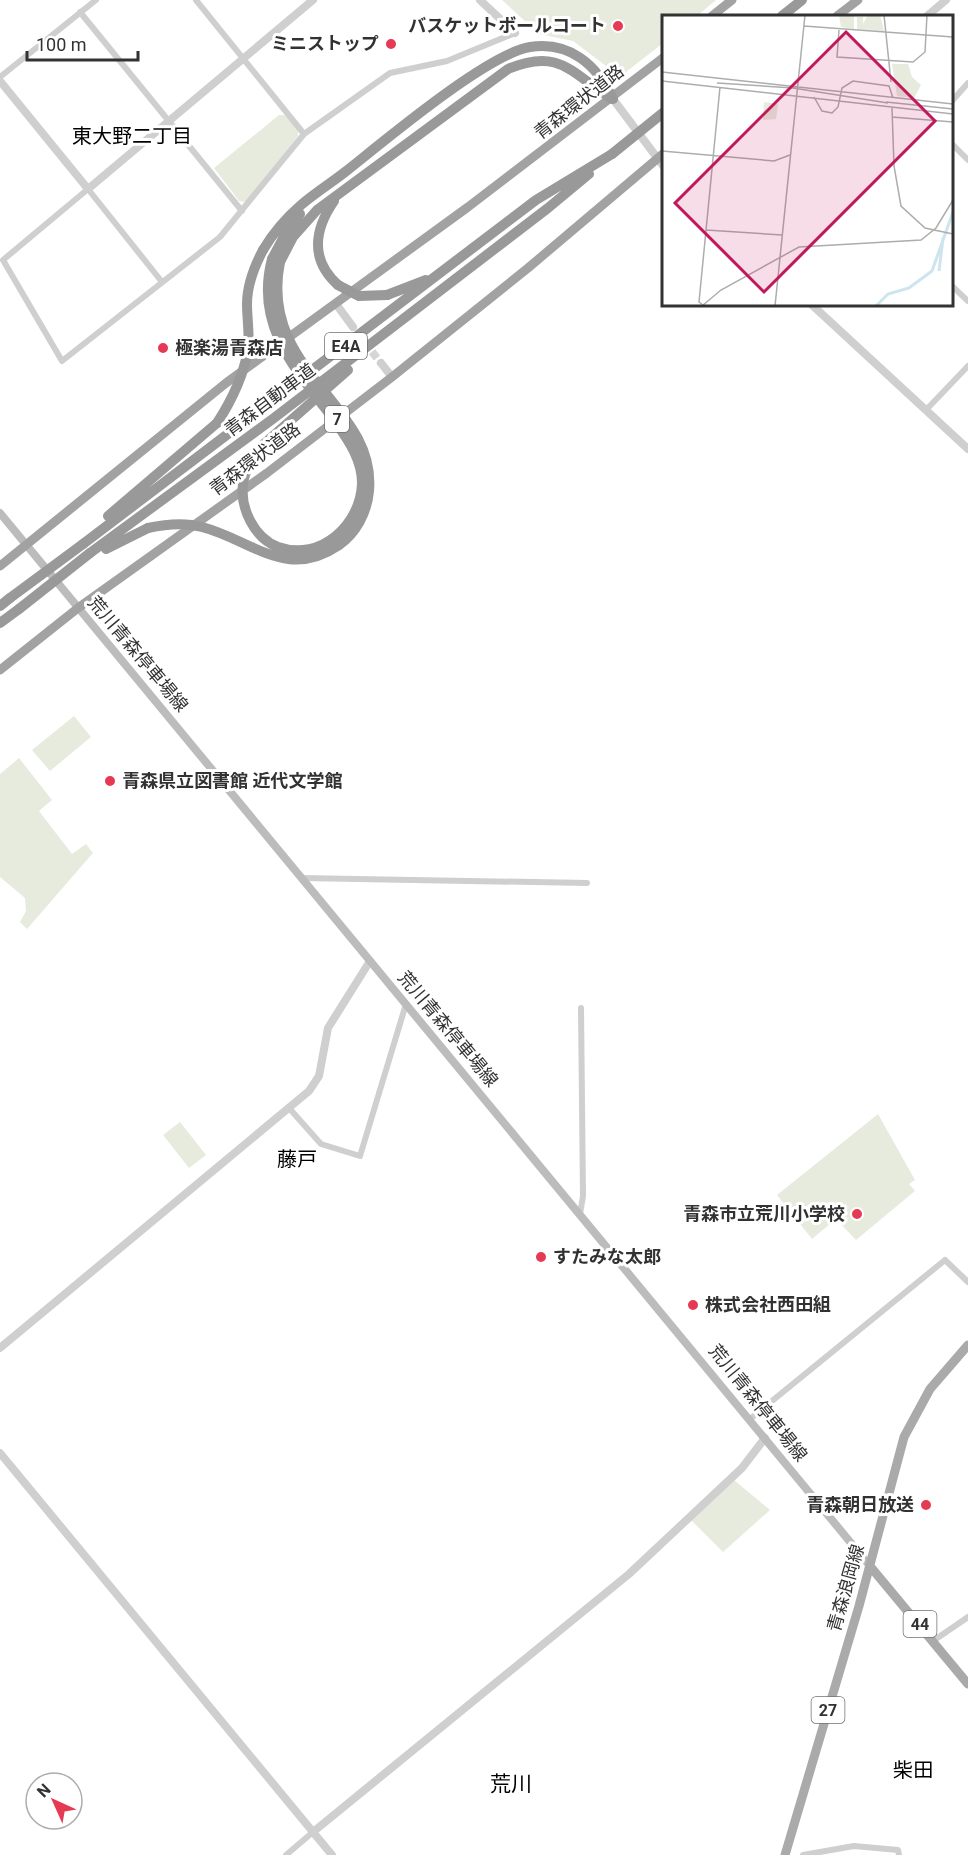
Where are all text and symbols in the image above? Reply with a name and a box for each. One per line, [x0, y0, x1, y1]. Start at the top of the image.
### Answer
place label: バスケットボールコート [408, 15, 606, 36]
inset map [662, 15, 953, 306]
marker: バスケットボールコート [611, 19, 625, 33]
scale bar [27, 24, 138, 62]
place label: ミニストップ [271, 33, 379, 54]
text: 100 m [36, 34, 87, 55]
marker: ミニストップ [384, 37, 398, 51]
street label: 青森環状道路 [530, 60, 628, 143]
district label: 東大野二丁目 [72, 124, 192, 148]
road number: E4A [325, 333, 367, 359]
place label: 極楽湯青森店 [175, 337, 283, 358]
marker: 極楽湯青森店 [156, 341, 170, 355]
street label: 青森自動車道 [220, 359, 319, 440]
road number: 7 [325, 406, 349, 432]
street label: 青森環状道路 [205, 418, 304, 499]
street label: 荒川青森停車場線 [84, 592, 193, 716]
place label: 青森県立図書館 近代文学館 [122, 770, 342, 791]
marker: 青森県立図書館 近代文学館 [103, 774, 117, 788]
street label: 荒川青森停車場線 [394, 967, 503, 1091]
district label: 藤戸 [277, 1147, 317, 1171]
place label: 青森市立荒川小学校 [683, 1203, 845, 1224]
marker: 青森市立荒川小学校 [850, 1207, 864, 1221]
place label: すたみな太郎 [553, 1246, 661, 1267]
marker: すたみな太郎 [534, 1250, 548, 1264]
place label: 株式会社西田組 [705, 1294, 831, 1315]
marker: 株式会社西田組 [686, 1298, 700, 1312]
street label: 荒川青森停車場線 [705, 1340, 812, 1465]
place label: 青森朝日放送 [806, 1494, 914, 1515]
marker: 青森朝日放送 [919, 1498, 933, 1512]
street label: 青森浪岡線 [823, 1542, 868, 1634]
road number: 44 [904, 1611, 936, 1637]
road number: 27 [812, 1697, 844, 1723]
district label: 柴田 [893, 1758, 933, 1782]
north arrow [24, 1771, 84, 1831]
district label: 荒川 [490, 1772, 532, 1796]
text: N [33, 1780, 54, 1801]

